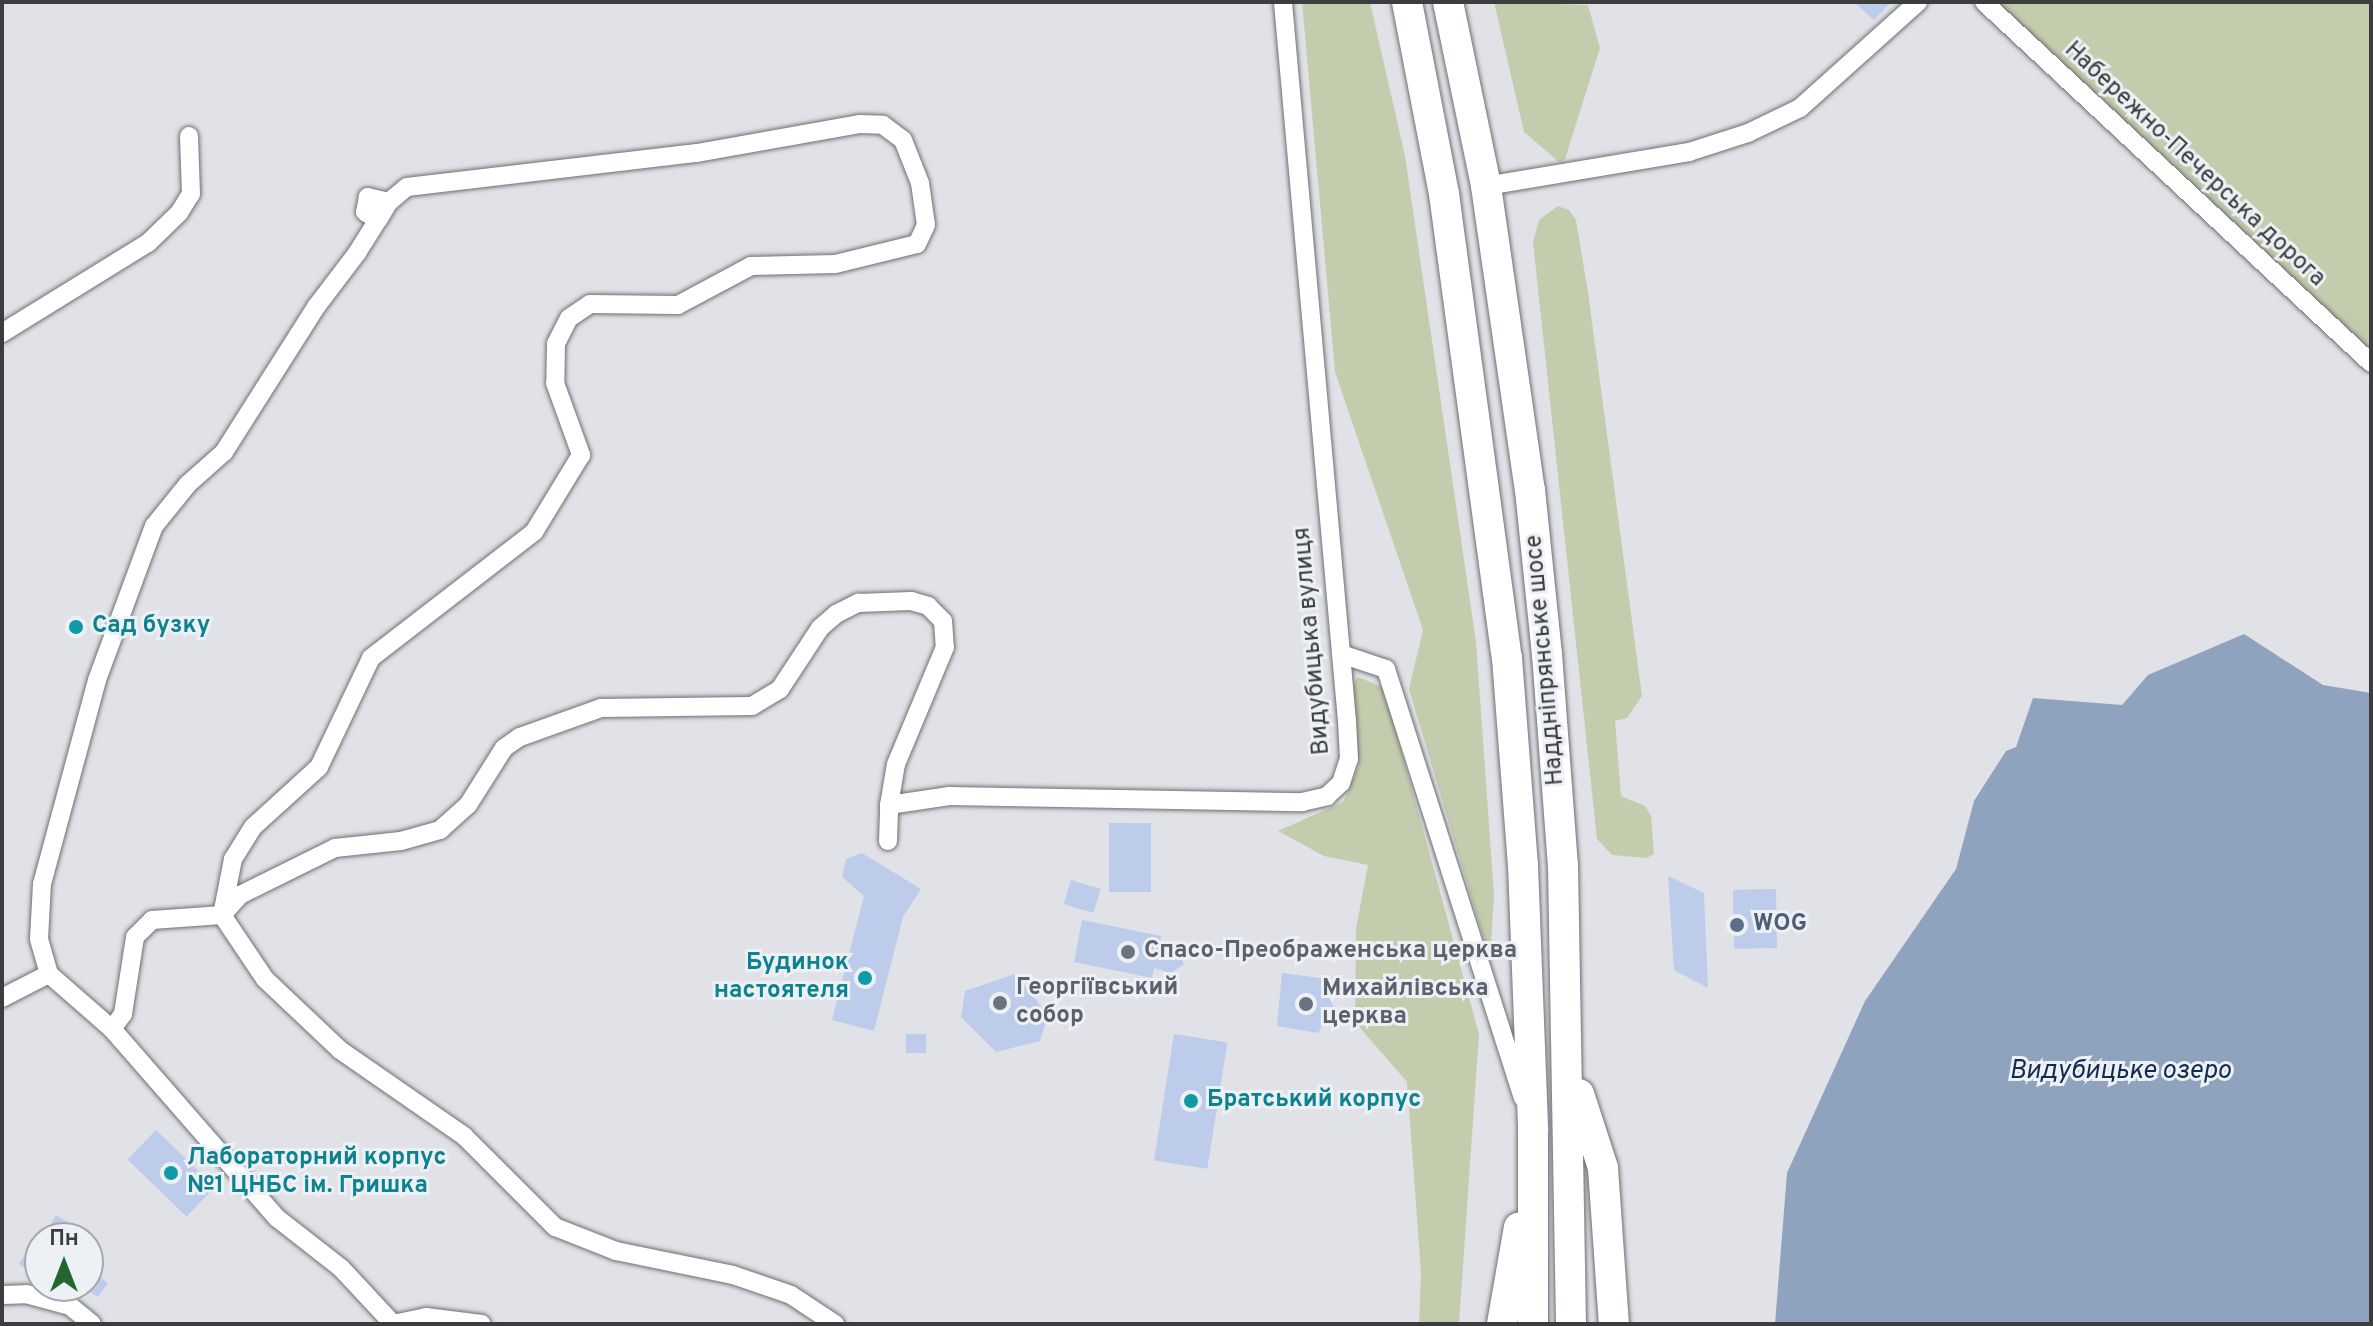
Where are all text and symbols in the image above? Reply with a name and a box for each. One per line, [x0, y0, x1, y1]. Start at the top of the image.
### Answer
street label: Набережно-Печерська дорога [2058, 36, 2330, 294]
street label: Видубицька вулиця [1289, 526, 1337, 756]
street label: Наддніпрянське шосе [1521, 533, 1571, 787]
place label: Сад бузку [92, 613, 210, 641]
marker: Сад бузку [67, 618, 85, 636]
place label: WOG [1753, 911, 1807, 939]
marker: WOG [1728, 916, 1746, 934]
place label: Спасо-Преображенська церква [1144, 938, 1517, 966]
marker: Спасо-Преображенська церква [1119, 943, 1137, 961]
place label: Будинок настоятеля [714, 950, 849, 1006]
marker: Будинок настоятеля [856, 969, 874, 987]
place label: Георгіївський собор [1016, 975, 1178, 1031]
place label: Михайлівська церква [1322, 976, 1489, 1032]
marker: Георгіївський собор [991, 994, 1009, 1012]
marker: Михайлівська церква [1297, 995, 1315, 1013]
water label: Видубицьке озеро [2009, 1056, 2231, 1088]
place label: Братський корпус [1207, 1087, 1421, 1115]
marker: Братський корпус [1182, 1092, 1200, 1110]
place label: Лабораторний корпус №1 ЦНБС ім. Гришка [187, 1145, 446, 1201]
marker: Лабораторний корпус №1 ЦНБС ім. Гришка [162, 1164, 180, 1182]
north arrow [24, 1222, 104, 1302]
text: Пн [49, 1226, 79, 1253]

